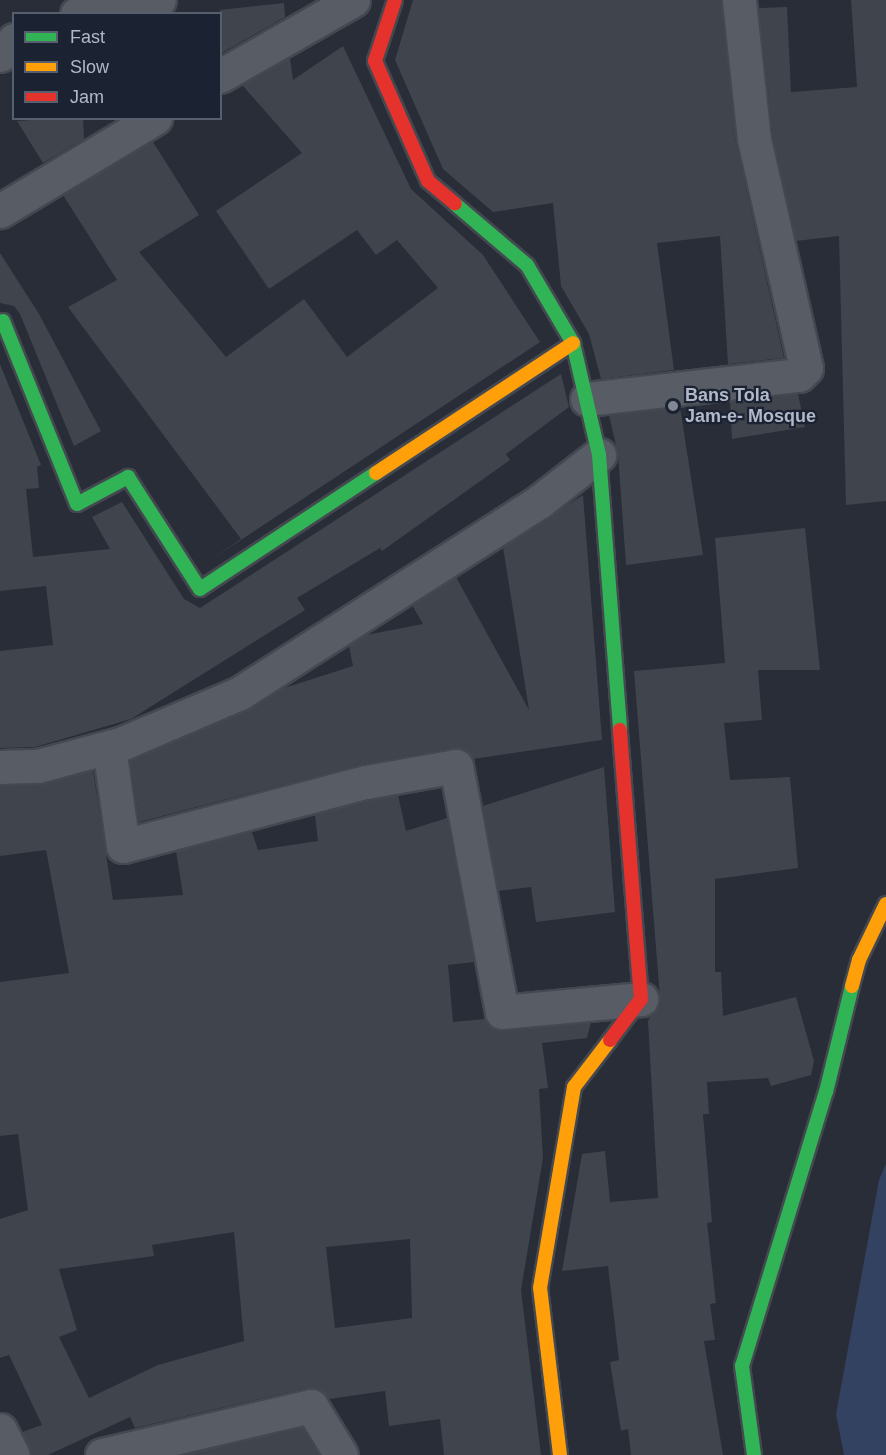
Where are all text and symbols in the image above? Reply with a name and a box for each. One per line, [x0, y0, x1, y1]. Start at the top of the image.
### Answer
legend [12, 12, 222, 120]
text: Fast [70, 27, 105, 47]
text: Slow [70, 57, 109, 77]
text: Jam [70, 87, 104, 107]
place label: Bans Tola Jam-e- Mosque [685, 385, 816, 428]
marker: Bans Tola Jam-e- Mosque [666, 399, 680, 413]

